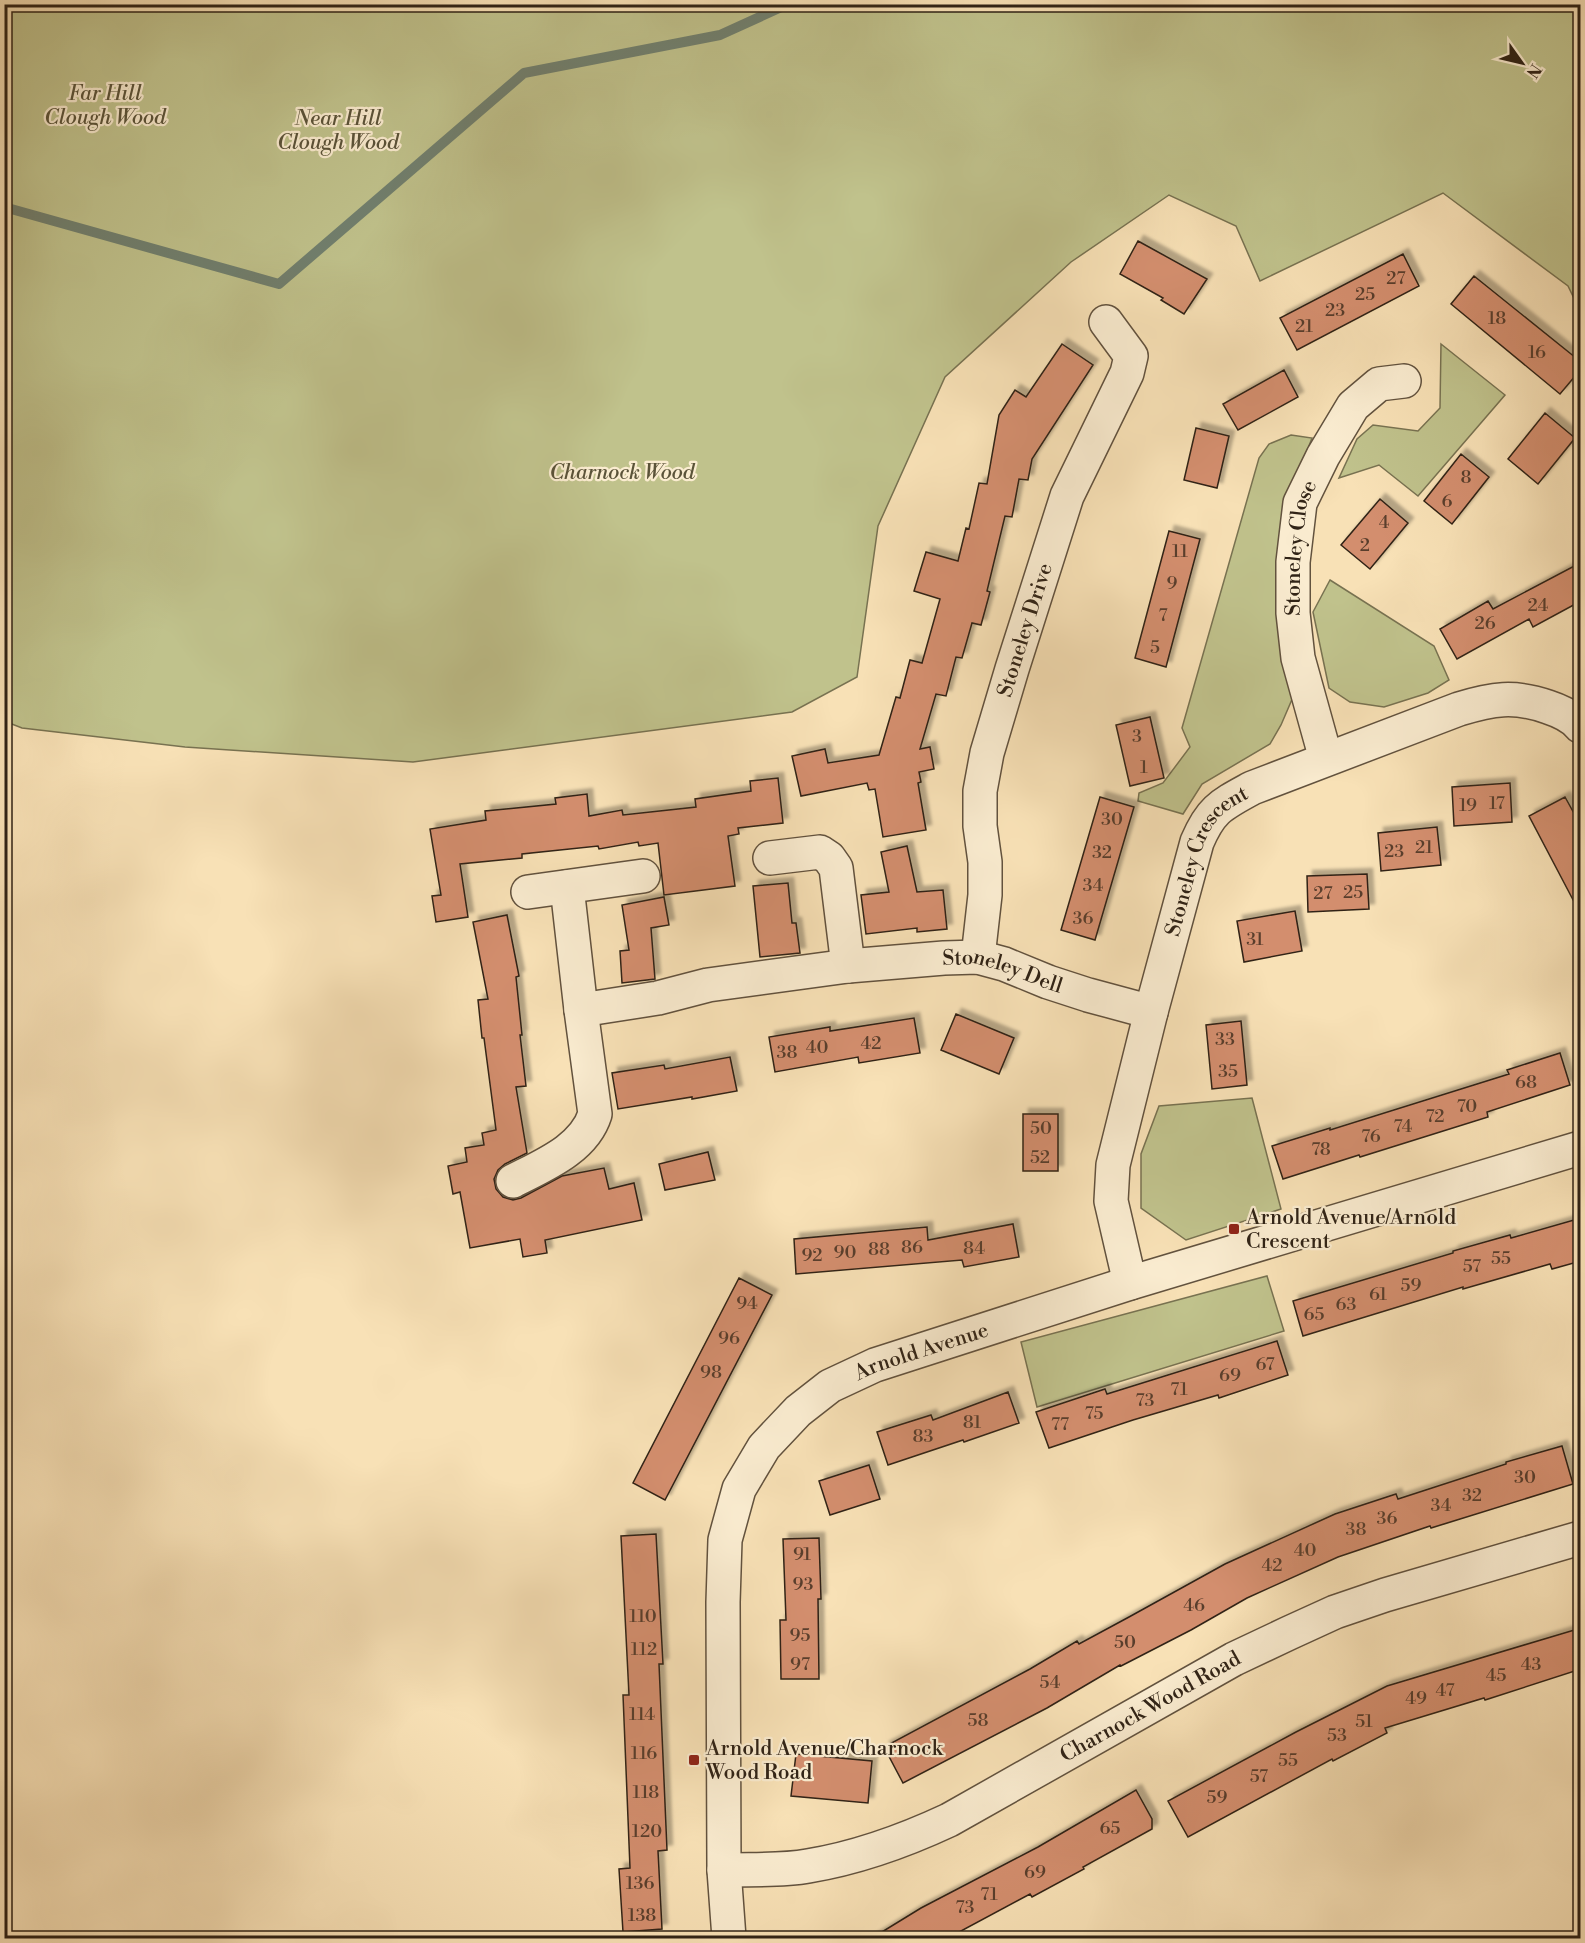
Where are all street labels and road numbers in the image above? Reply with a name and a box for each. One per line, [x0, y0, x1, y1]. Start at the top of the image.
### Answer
street label: Stoneley Close [1281, 476, 1323, 616]
street label: Stoneley Drive [992, 560, 1059, 700]
street label: Stoneley Crescent [1160, 780, 1253, 939]
street label: Stoneley Dell [942, 944, 1066, 1000]
street label: Arnold Avenue [849, 1317, 992, 1387]
street label: Charnock Wood Road [1056, 1646, 1246, 1769]

